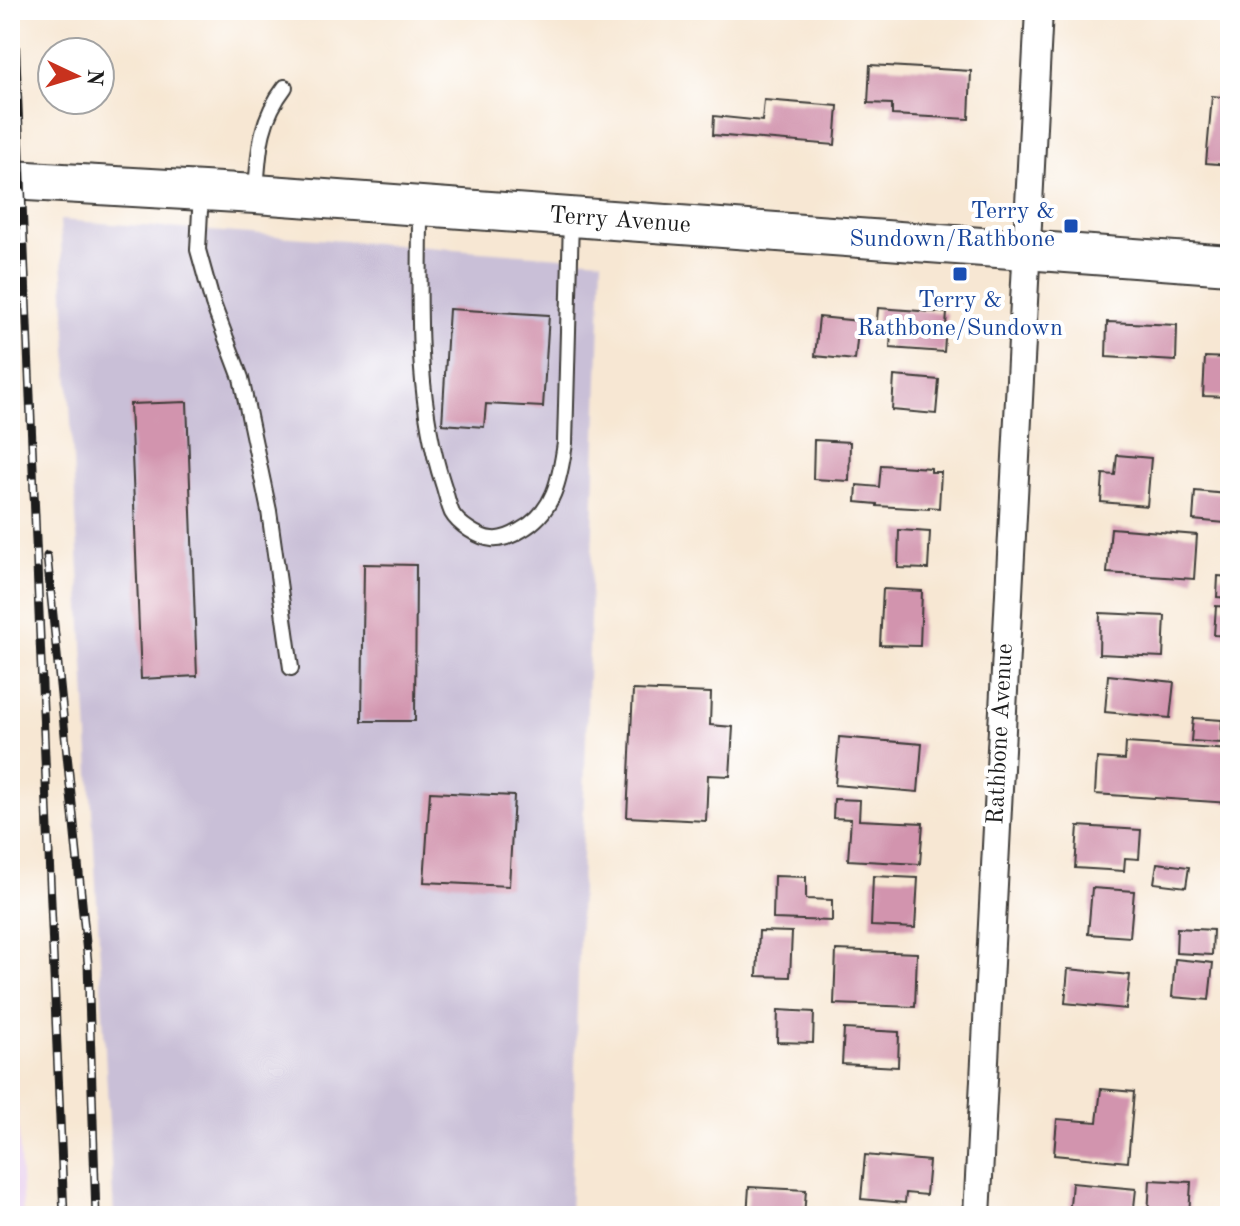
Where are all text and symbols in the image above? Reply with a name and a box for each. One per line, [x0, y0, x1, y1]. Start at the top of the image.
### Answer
north arrow [36, 36, 116, 116]
text: N [82, 68, 106, 87]
place label: Terry & Sundown/Rathbone [849, 200, 1055, 252]
street label: Terry Avenue [548, 204, 692, 238]
marker: Terry & Sundown/Rathbone [1062, 217, 1080, 235]
marker: Terry & Rathbone/Sundown [951, 265, 969, 283]
place label: Terry & Rathbone/Sundown [857, 289, 1063, 341]
street label: Rathbone Avenue [984, 643, 1018, 825]

